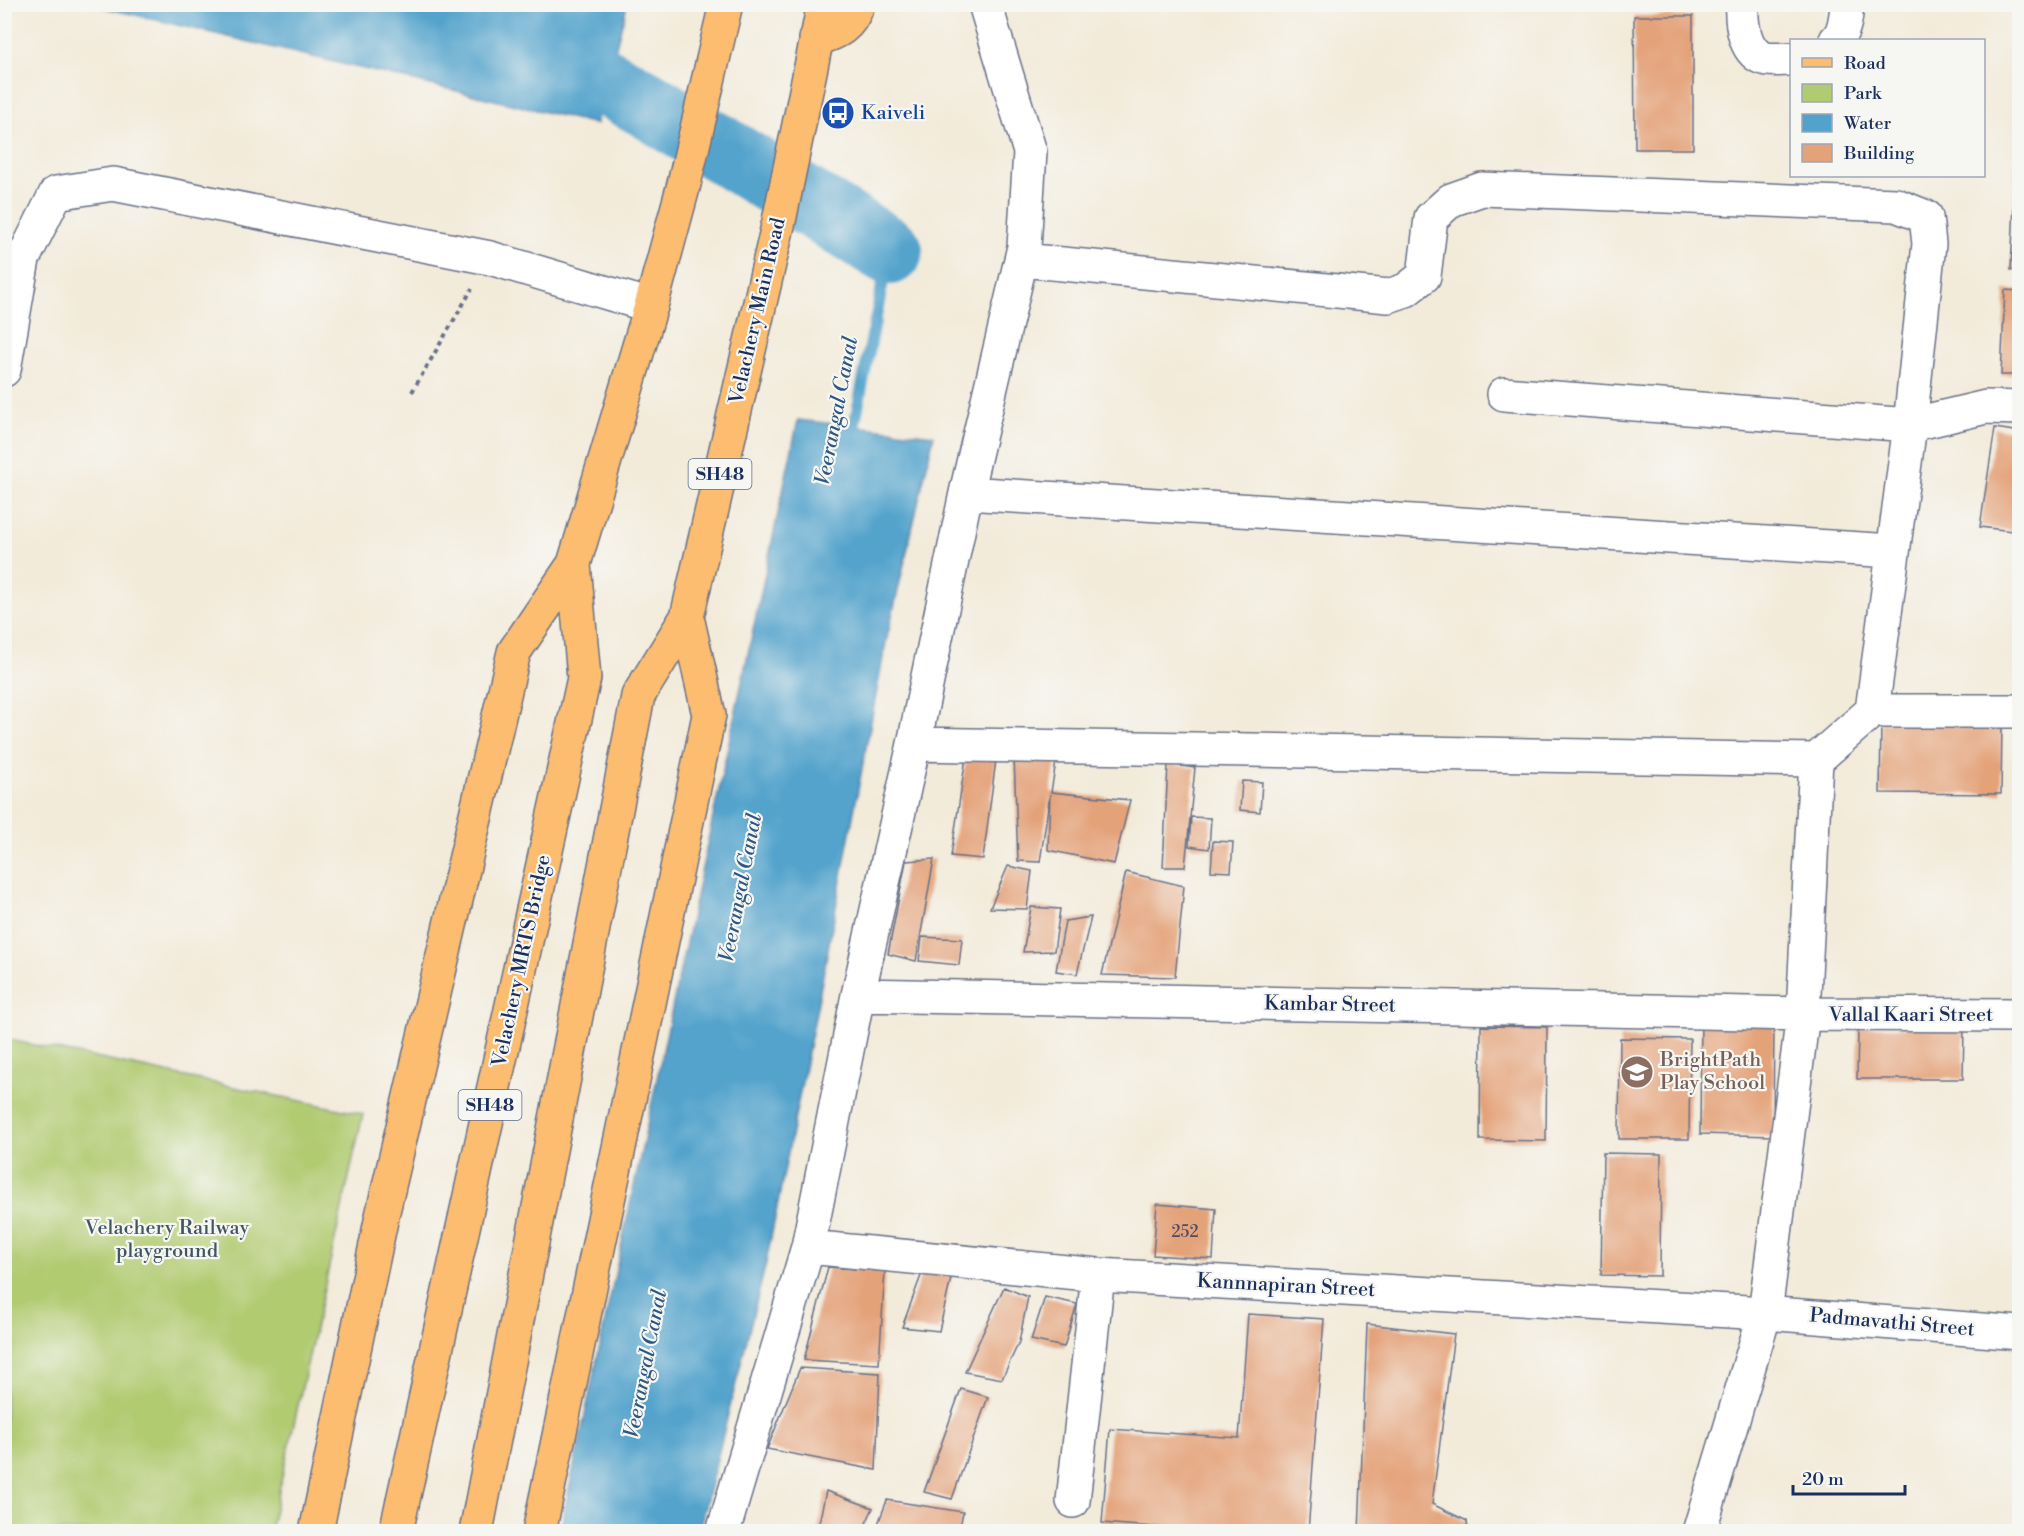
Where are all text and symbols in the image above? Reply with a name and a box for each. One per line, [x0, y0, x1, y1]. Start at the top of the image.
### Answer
legend [1790, 39, 1985, 177]
text: Road [1844, 52, 1887, 75]
text: Park [1844, 82, 1883, 105]
bus stop icon: Kaiveli [820, 95, 856, 131]
place label: Kaiveli [861, 101, 926, 126]
text: Water [1843, 112, 1892, 135]
text: Building [1843, 142, 1915, 165]
street label: Velachery Main Road [724, 215, 792, 408]
water label: Veerangal Canal [810, 334, 864, 488]
road number: SH48 [688, 459, 752, 489]
water label: Veerangal Canal [714, 811, 768, 965]
street label: Velachery MRTS Bridge [487, 853, 557, 1070]
street label: Kambar Street [1264, 991, 1396, 1019]
street label: Vallal Kaari Street [1828, 1003, 1993, 1028]
place label: BrightPath Play School [1659, 1048, 1765, 1096]
school or university icon: BrightPath Play School [1619, 1054, 1655, 1090]
road number: SH48 [458, 1090, 522, 1120]
park label: Velachery Railway playground [84, 1216, 249, 1264]
house number: 252 [1171, 1222, 1199, 1242]
street label: Kannnapiran Street [1196, 1269, 1376, 1303]
water label: Veerangal Canal [619, 1287, 673, 1441]
street label: Padmavathi Street [1808, 1303, 1976, 1343]
scale bar [1793, 1458, 1906, 1496]
text: 20 m [1802, 1468, 1844, 1491]

